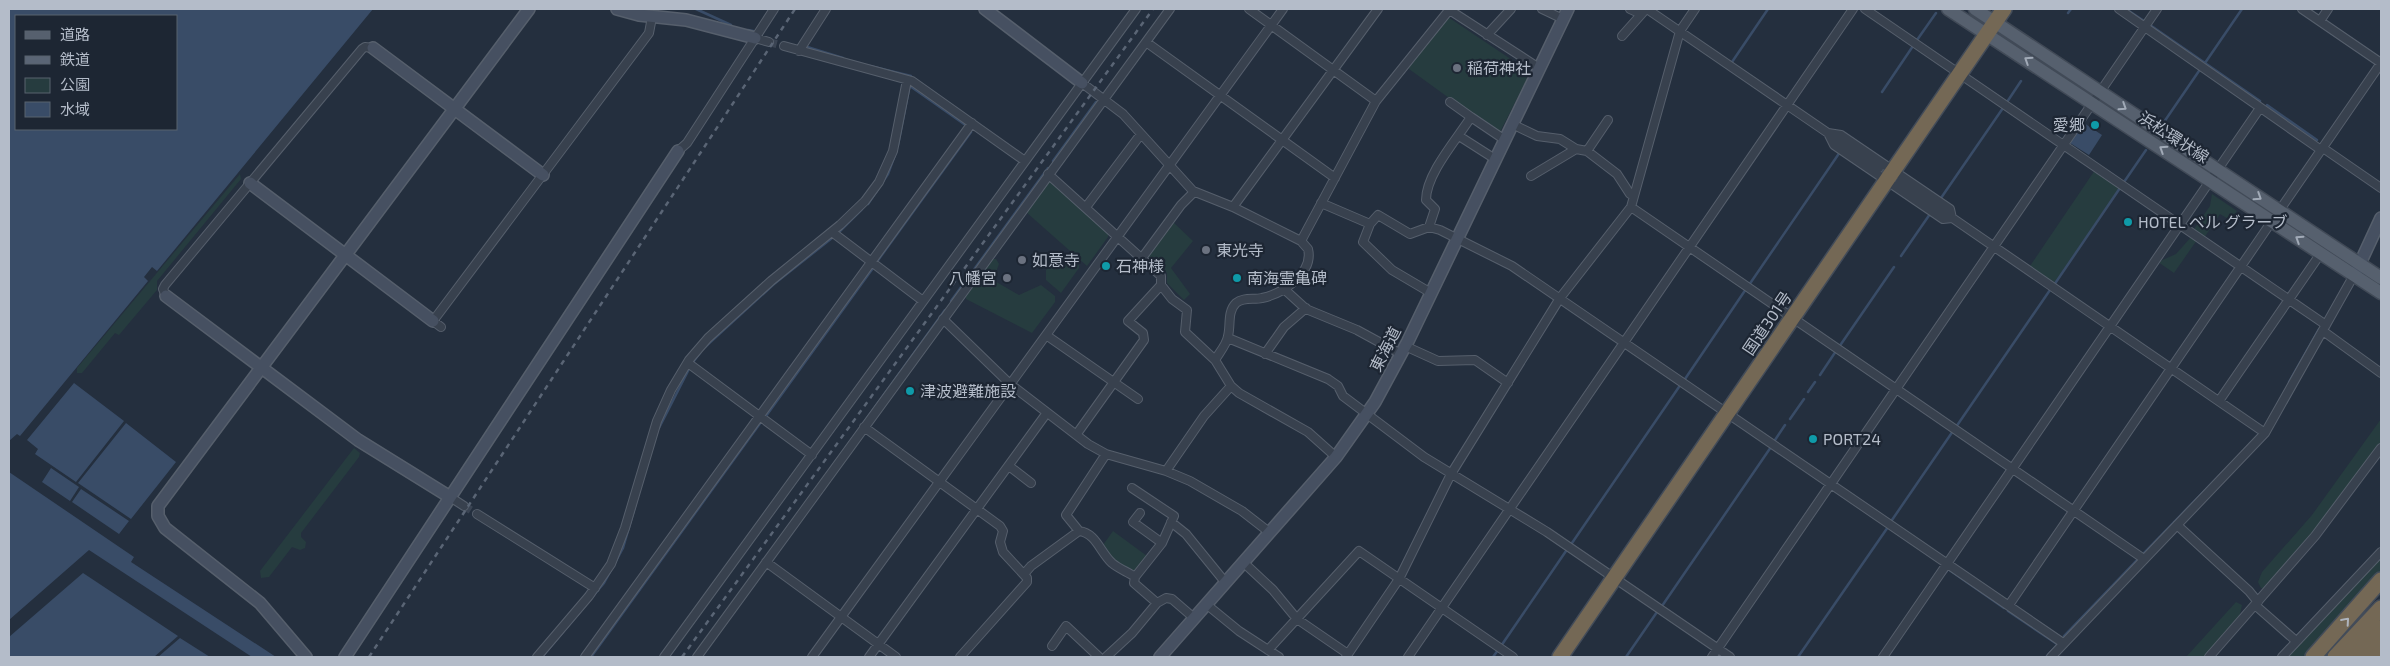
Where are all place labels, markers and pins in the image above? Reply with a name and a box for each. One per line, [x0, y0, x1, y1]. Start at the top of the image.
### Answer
place label: 稲荷神社 [1467, 58, 1531, 77]
marker: 稲荷神社 [1451, 62, 1463, 74]
place label: 愛郷 [2053, 115, 2085, 134]
marker: 愛郷 [2089, 119, 2101, 131]
place label: HOTEL ベル グラーブ [2138, 212, 2287, 231]
marker: HOTEL ベル グラーブ [2122, 216, 2134, 228]
place label: 東光寺 [1216, 240, 1264, 259]
marker: 東光寺 [1200, 244, 1212, 256]
place label: 如意寺 [1032, 250, 1080, 269]
marker: 如意寺 [1016, 254, 1028, 266]
place label: 石神様 [1116, 256, 1164, 275]
marker: 石神様 [1100, 260, 1112, 272]
place label: 八幡宮 [949, 268, 997, 287]
place label: 南海霊亀碑 [1247, 268, 1327, 287]
marker: 八幡宮 [1001, 272, 1013, 284]
marker: 南海霊亀碑 [1231, 272, 1243, 284]
place label: 津波避難施設 [920, 381, 1016, 400]
marker: 津波避難施設 [904, 385, 916, 397]
place label: PORT24 [1823, 429, 1881, 448]
marker: PORT24 [1807, 433, 1819, 445]

